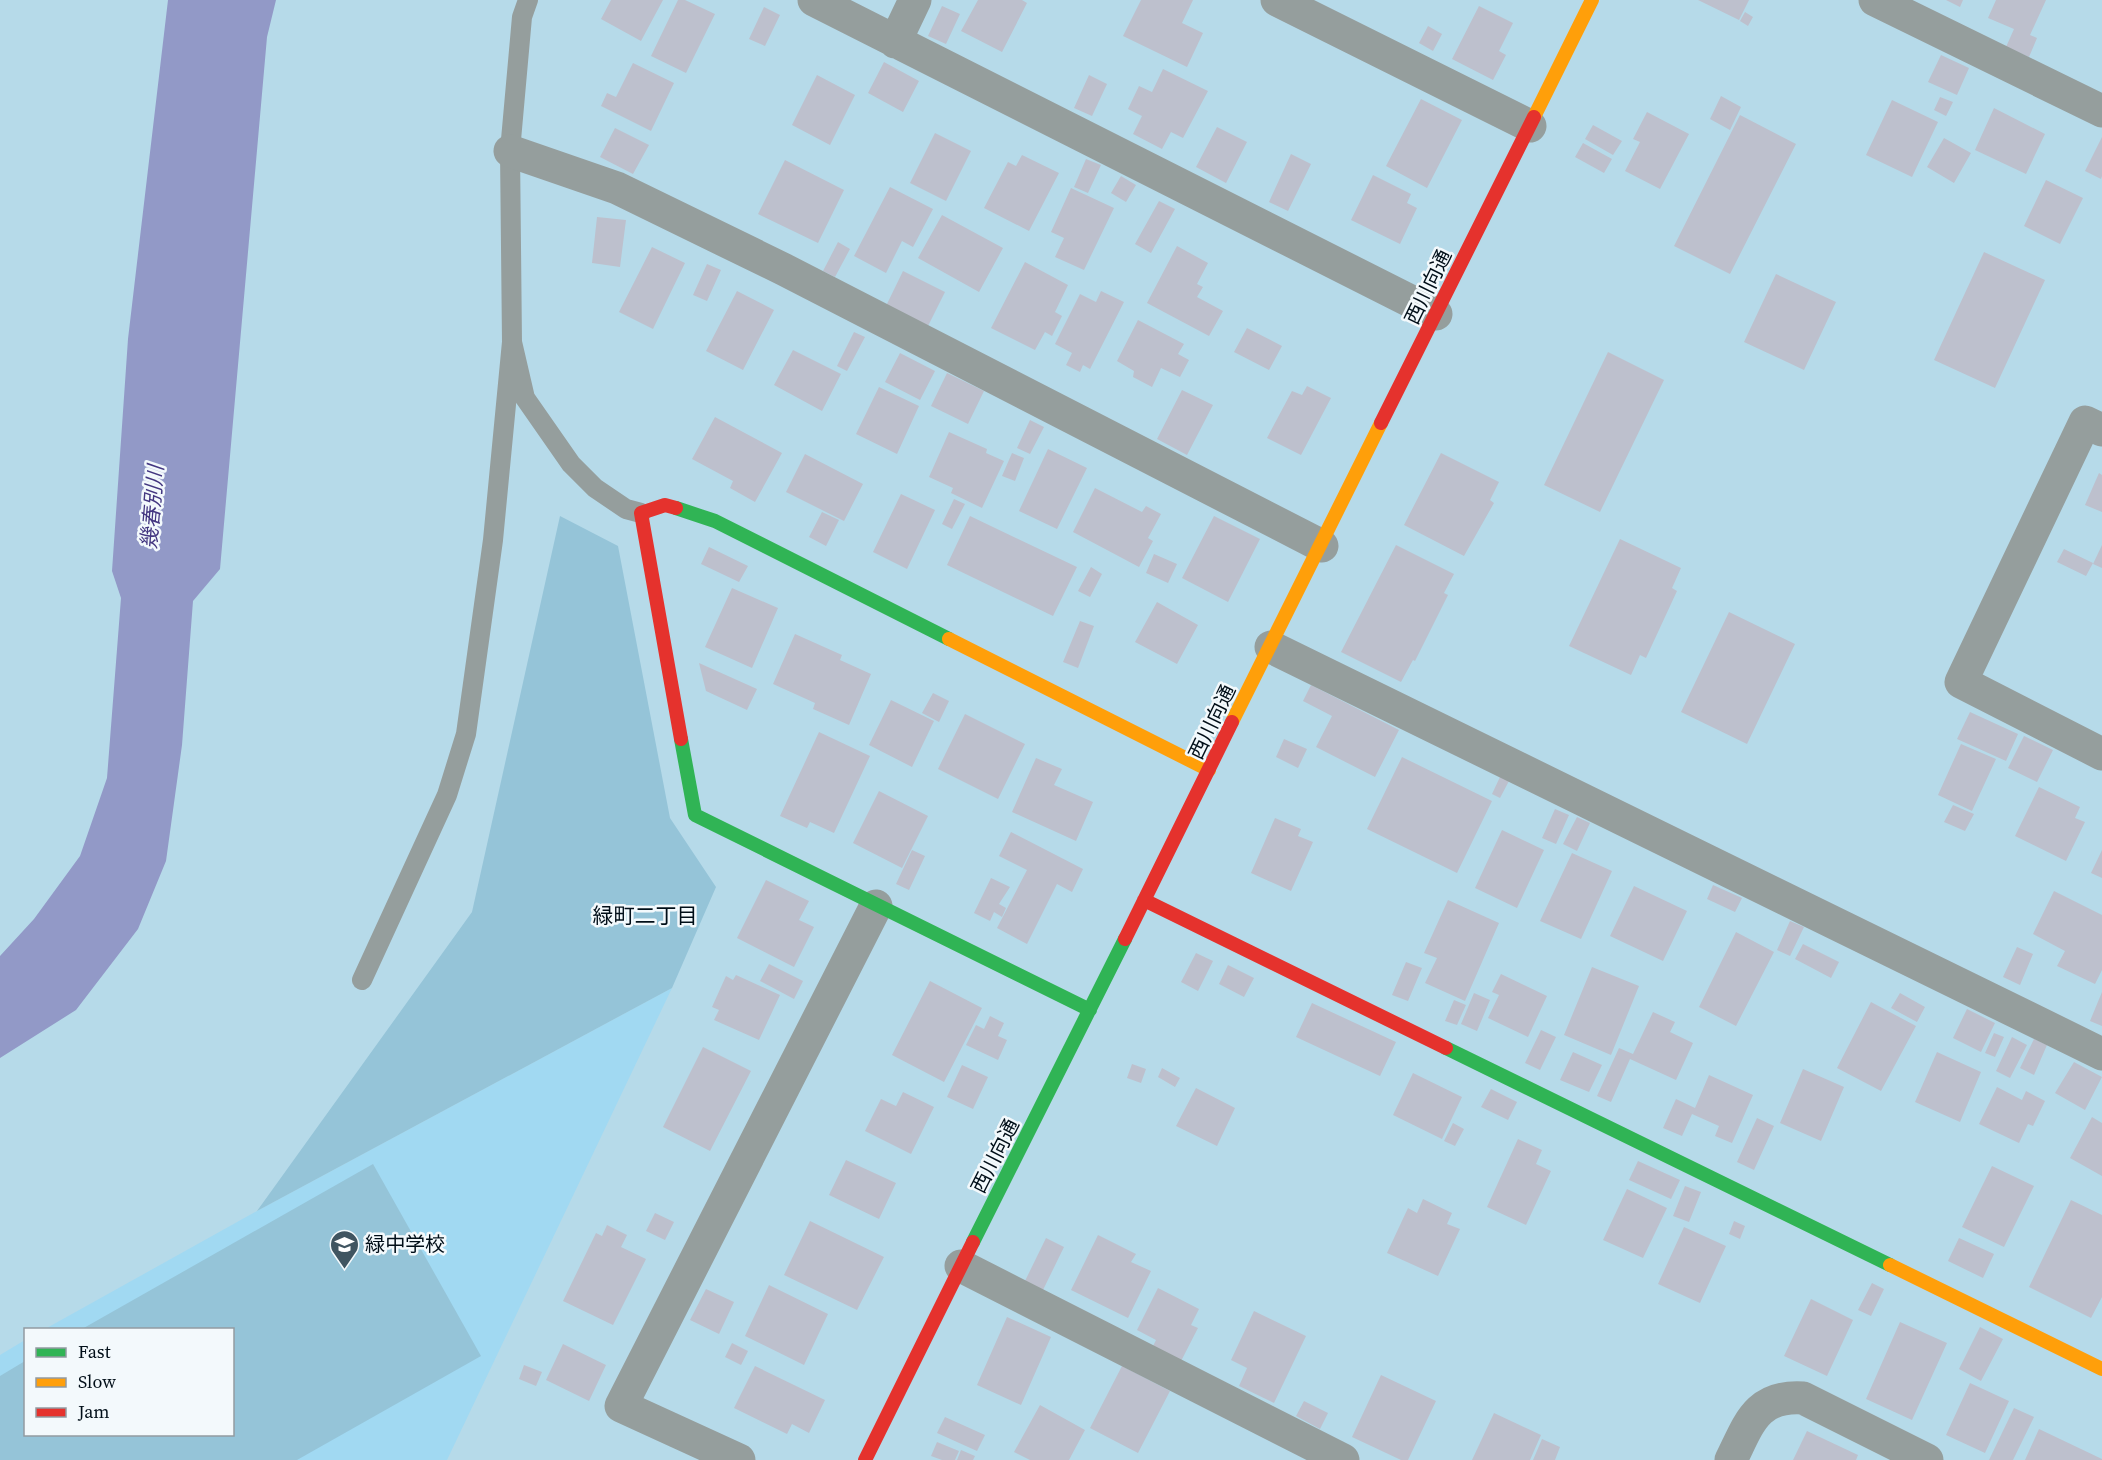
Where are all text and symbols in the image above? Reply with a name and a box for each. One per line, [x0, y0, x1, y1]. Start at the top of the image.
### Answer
street label: 西川向通 [1398, 245, 1458, 329]
water label: 幾春別川 [134, 462, 170, 550]
street label: 西川向通 [1182, 680, 1242, 764]
district label: 緑町二丁目 [593, 901, 698, 930]
street label: 西川向通 [964, 1114, 1026, 1198]
school or university icon: 緑中学校 [328, 1228, 360, 1270]
place label: 緑中学校 [365, 1230, 445, 1258]
legend [24, 1328, 234, 1436]
text: Fast [78, 1339, 111, 1364]
text: Slow [78, 1369, 116, 1394]
text: Jam [77, 1399, 110, 1424]

